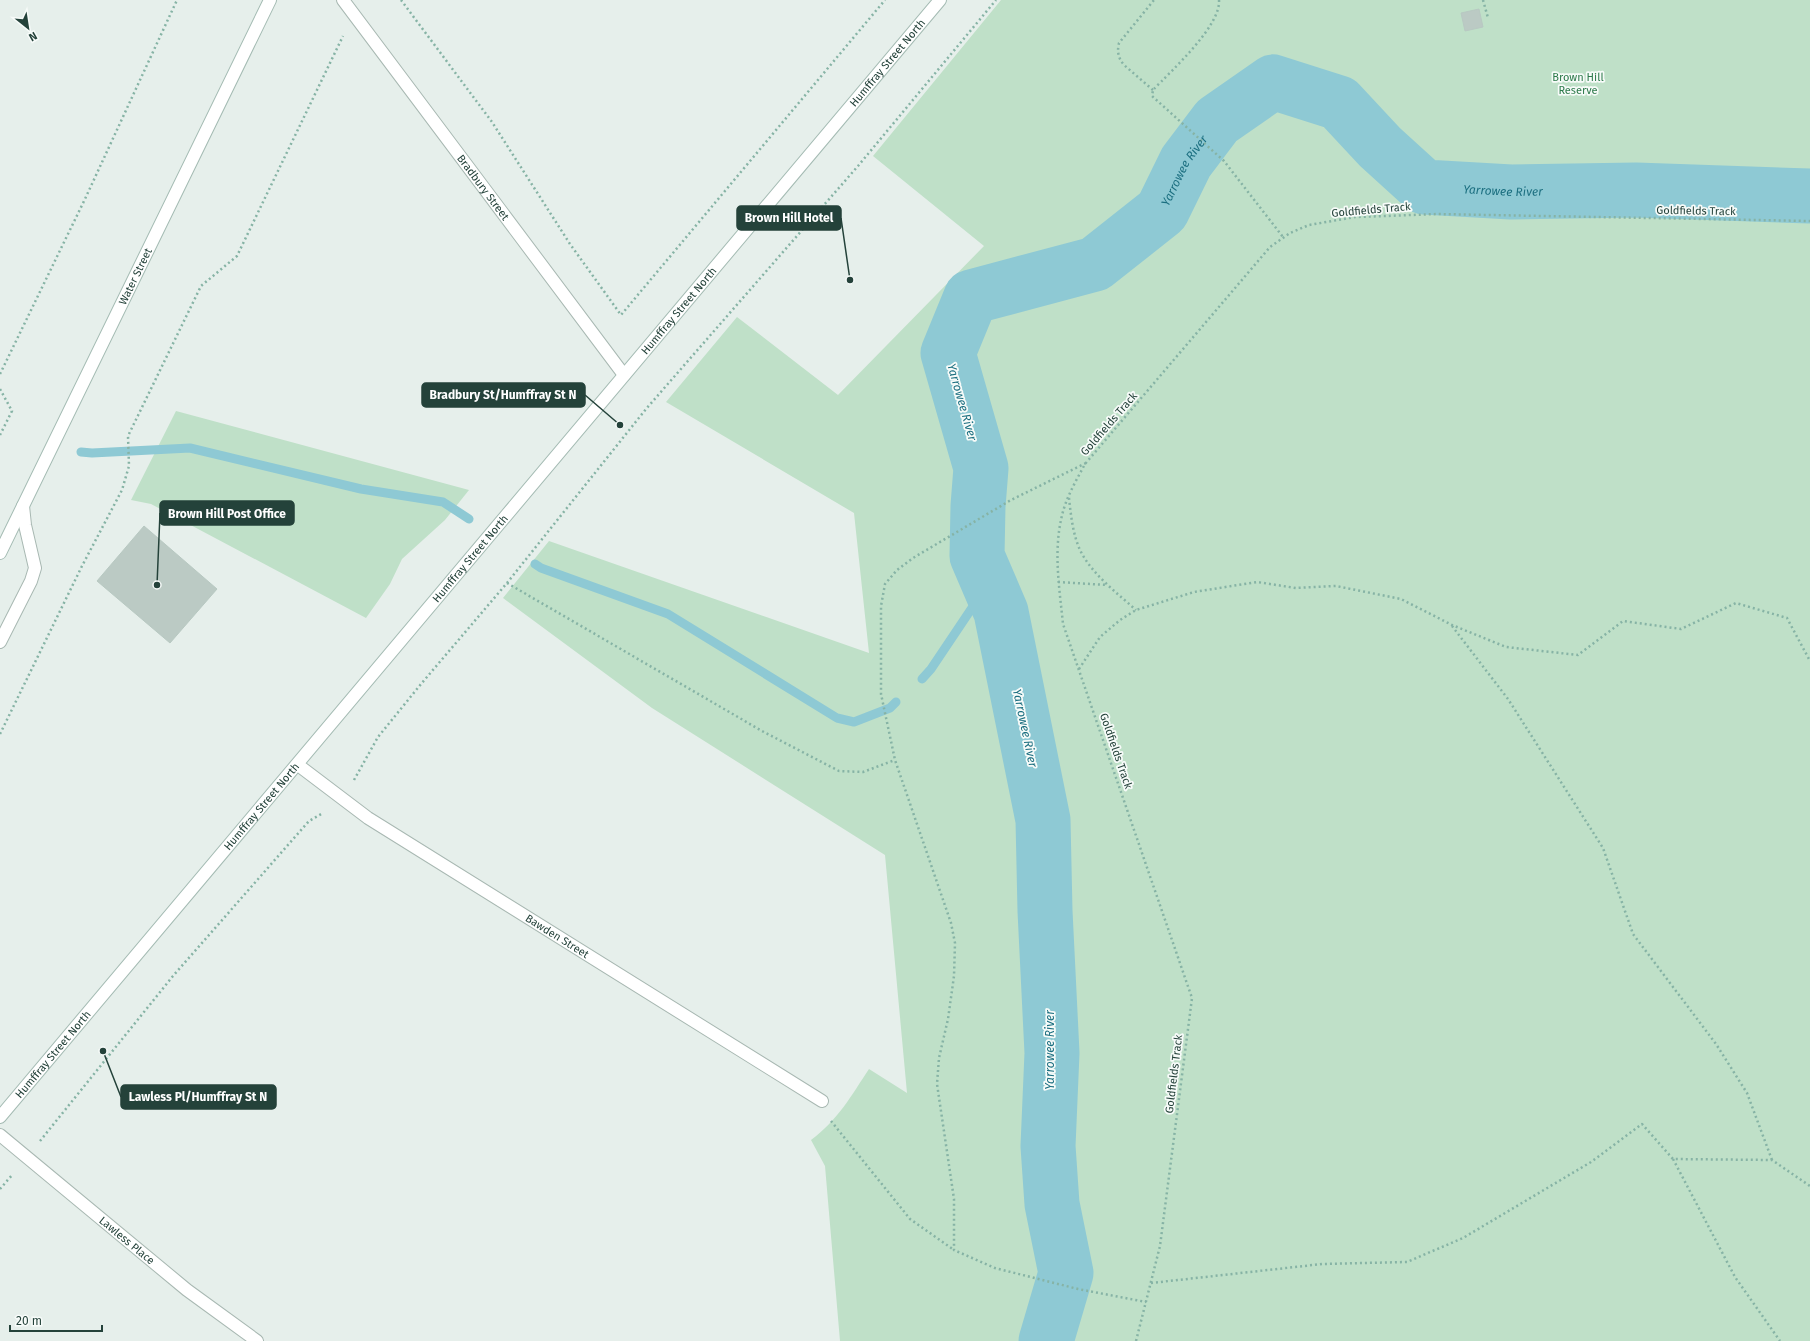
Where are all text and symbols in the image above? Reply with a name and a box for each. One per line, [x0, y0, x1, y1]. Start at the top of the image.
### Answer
north arrow [8, 8, 48, 48]
street label: Humffray Street North [847, 16, 928, 109]
text: N [26, 29, 39, 44]
park label: Brown Hill Reserve [1552, 71, 1604, 97]
water label: Yarrowee River [1158, 132, 1211, 208]
street label: Bradbury Street [455, 152, 512, 223]
water label: Yarrowee River [1463, 182, 1543, 199]
street label: Goldfields Track [1331, 200, 1411, 220]
street label: Goldfields Track [1656, 204, 1736, 218]
callout: Brown Hill Hotel [737, 206, 841, 230]
text: Brown Hill Hotel [745, 211, 834, 225]
street label: Water Street [116, 246, 154, 307]
street label: Humffray Street North [638, 264, 719, 357]
water label: Yarrowee River [944, 362, 980, 443]
callout: Bradbury St/Humffray St N [422, 383, 585, 407]
text: Bradbury St/Humffray St N [430, 388, 576, 402]
street label: Goldfields Track [1078, 390, 1140, 458]
callout: Brown Hill Post Office [160, 501, 294, 525]
text: Brown Hill Post Office [168, 507, 286, 521]
street label: Humffray Street North [430, 512, 510, 605]
water label: Yarrowee River [1010, 688, 1040, 769]
street label: Goldfields Track [1097, 711, 1135, 791]
street label: Humffray Street North [221, 760, 302, 853]
street label: Bawden Street [523, 911, 592, 961]
street label: Humffray Street North [12, 1008, 93, 1101]
water label: Yarrowee River [1043, 1010, 1057, 1090]
street label: Goldfields Track [1163, 1033, 1185, 1114]
callout: Lawless Pl/Humffray St N [121, 1085, 276, 1109]
text: Lawless Pl/Humffray St N [129, 1090, 267, 1104]
street label: Lawless Place [97, 1214, 157, 1267]
scale bar [10, 1307, 102, 1333]
text: 20 m [16, 1314, 42, 1328]

